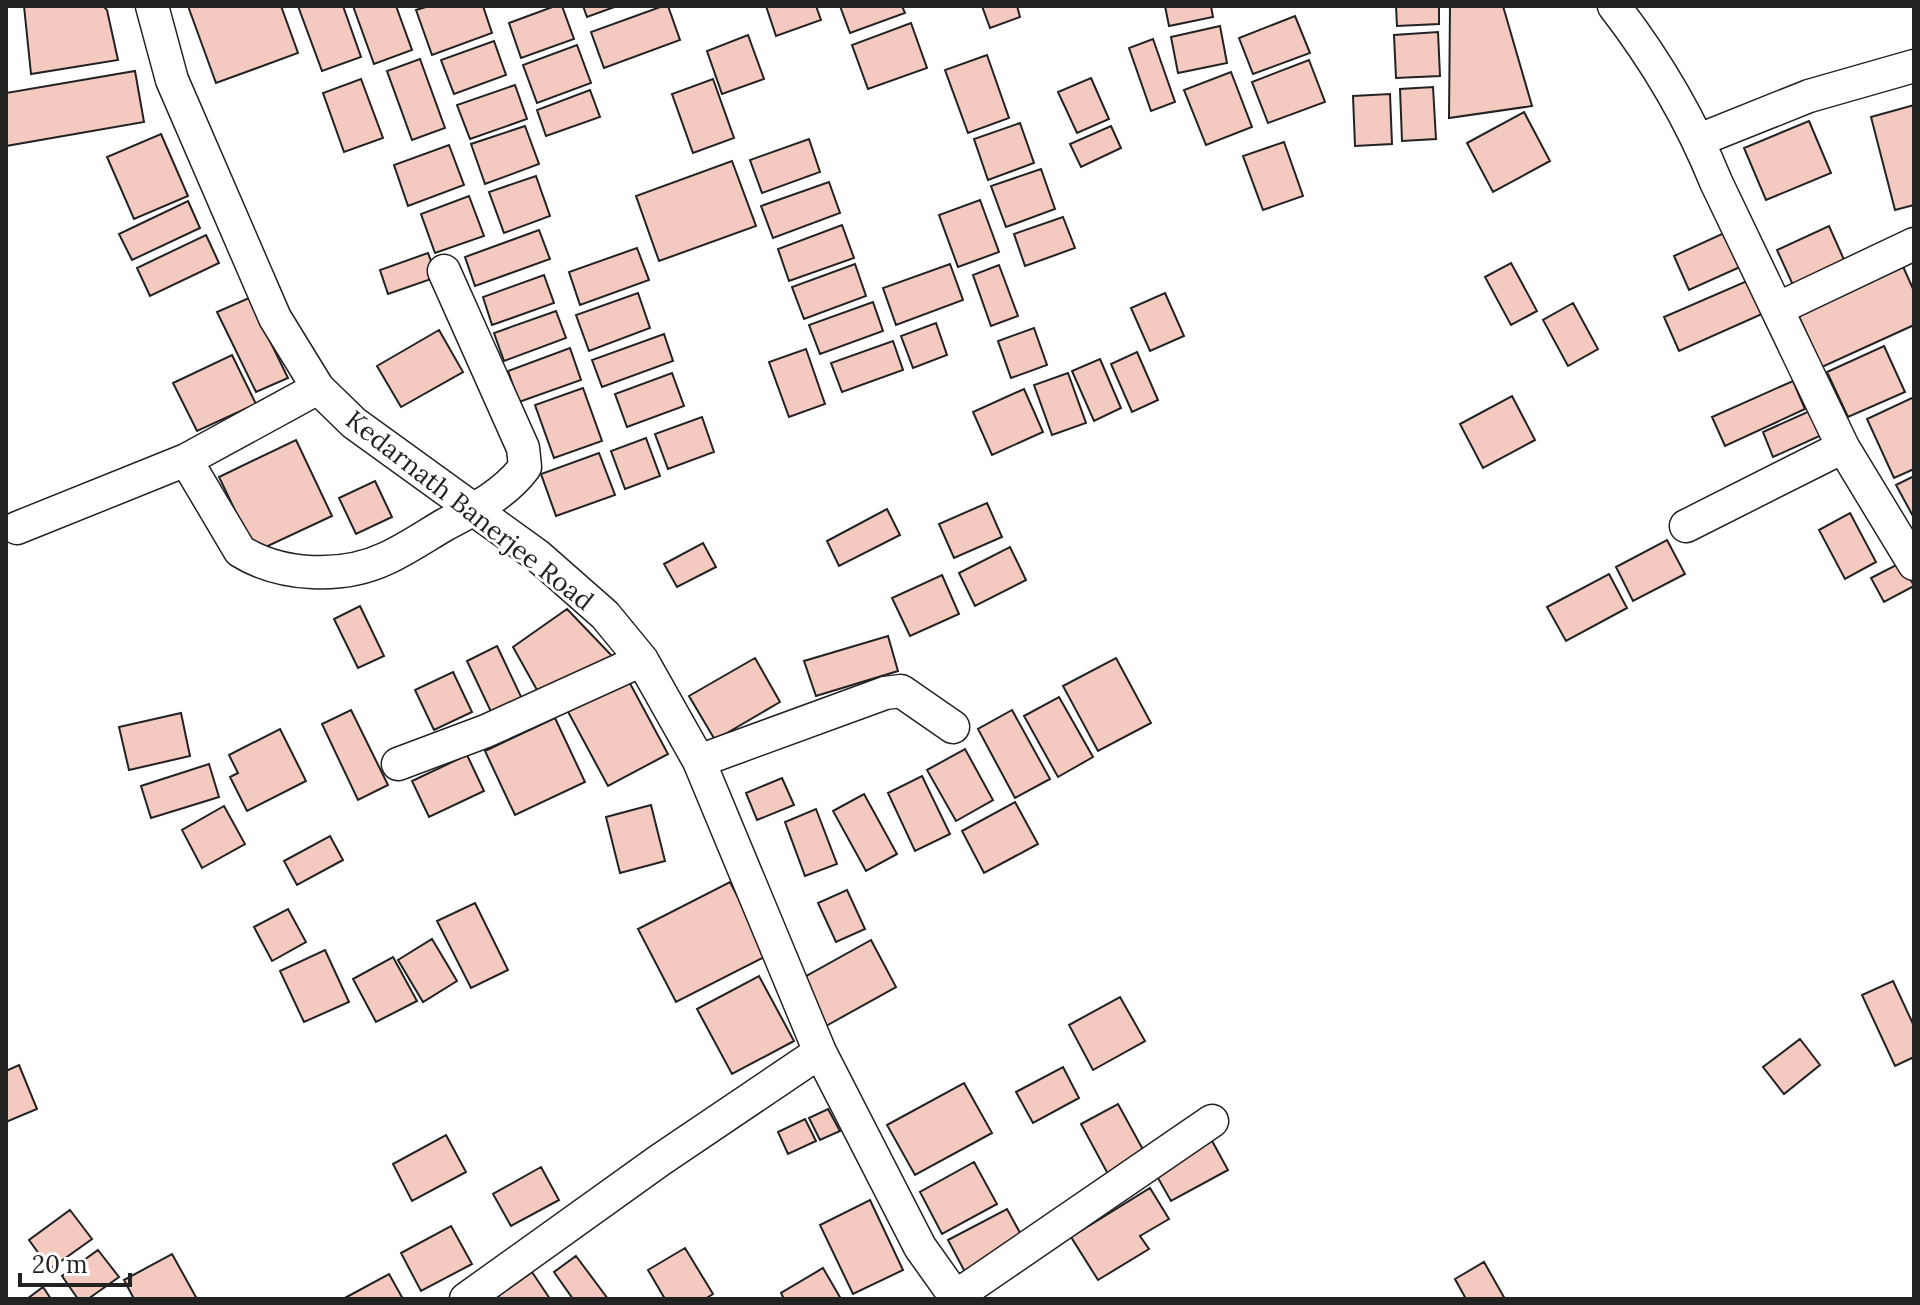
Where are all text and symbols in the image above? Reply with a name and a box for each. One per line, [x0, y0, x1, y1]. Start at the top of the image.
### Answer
street label: Kedarnath Banerjee Road [339, 403, 601, 617]
scale bar [20, 1237, 130, 1287]
text: 20 m [32, 1249, 88, 1280]

